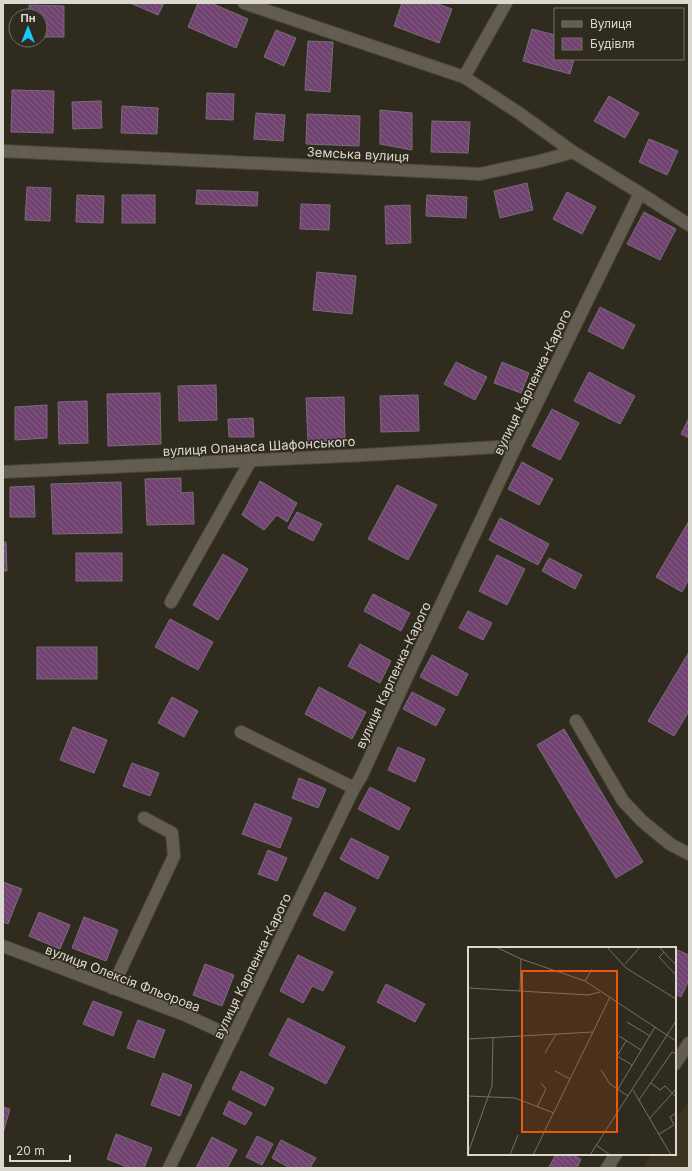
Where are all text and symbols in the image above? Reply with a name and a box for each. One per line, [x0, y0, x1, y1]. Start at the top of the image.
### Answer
north arrow [8, 8, 48, 48]
legend [554, 8, 684, 60]
text: Пн [20, 11, 36, 25]
text: Вулиця [590, 16, 632, 31]
text: Будівля [590, 36, 635, 51]
street label: Земська вулиця [306, 143, 410, 165]
street label: вулиця Карпенка-Карого [490, 306, 574, 457]
street label: вулиця Опанаса Шафонського [162, 433, 356, 459]
street label: вулиця Карпенка-Карого [352, 599, 434, 751]
street label: вулиця Карпенка-Карого [210, 890, 294, 1041]
street label: вулиця Олексія Фльорова [43, 941, 203, 1015]
inset map [468, 947, 676, 1155]
scale bar [10, 1137, 70, 1163]
text: 20 m [16, 1143, 45, 1158]

